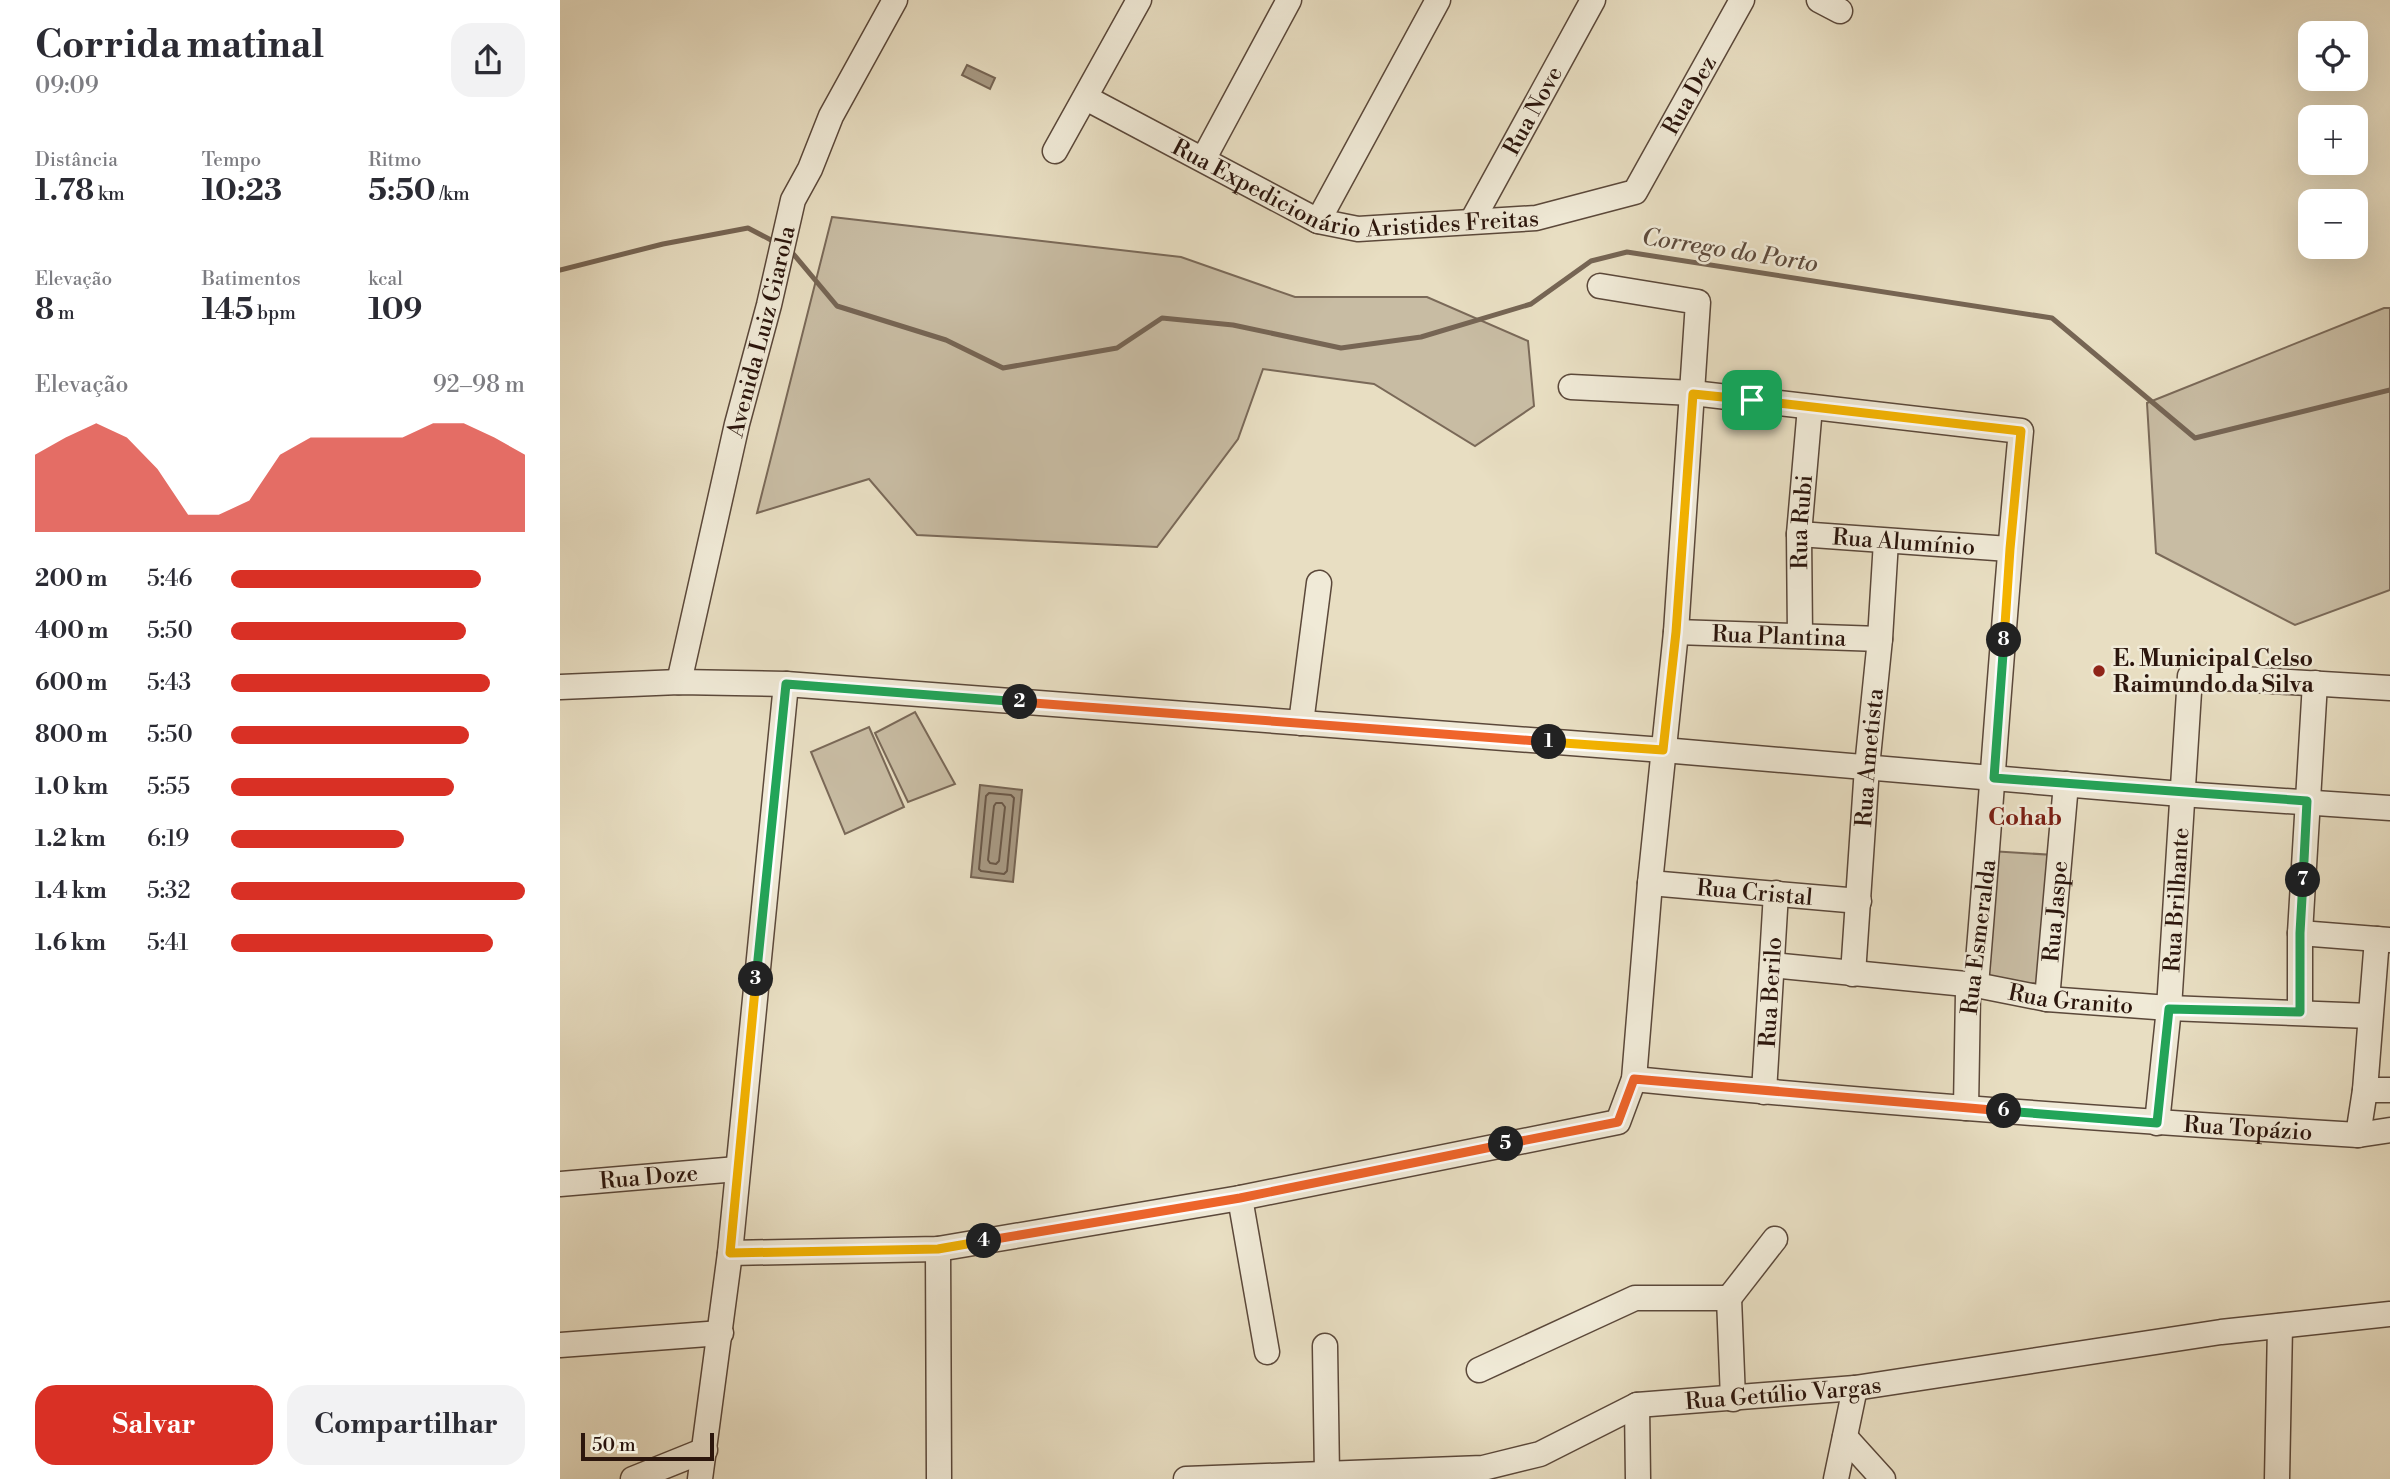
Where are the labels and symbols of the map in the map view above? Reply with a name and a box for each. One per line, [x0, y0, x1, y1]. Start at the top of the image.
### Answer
street label: Rua Dez [1657, 51, 1723, 140]
street label: Rua Nove [1498, 61, 1569, 160]
street label: Rua Expedicionário Aristides Freitas [1167, 133, 1540, 244]
water label: Corrego do Porto [1640, 222, 1820, 280]
street label: Avenida Luiz Giarola [721, 223, 802, 441]
pin [1722, 370, 1782, 430]
street label: Rua Rubi [1786, 474, 1819, 570]
street label: Rua Alumínio [1831, 523, 1976, 562]
street label: Rua Plantina [1711, 620, 1847, 653]
pin: 8 [1986, 622, 2022, 658]
place label: E. Municipal Celso Raimundo da Silva [2113, 645, 2314, 699]
marker: E. Municipal Celso Raimundo da Silva [2091, 663, 2107, 679]
pin: 2 [1002, 684, 1037, 720]
street label: Rua Ametista [1850, 687, 1890, 828]
pin: 1 [1532, 724, 1566, 760]
district label: Cohab [1988, 803, 2062, 833]
street label: Rua Brilhante [2158, 827, 2195, 973]
street label: Rua Esmeralda [1956, 858, 2002, 1016]
street label: Rua Jaspe [2037, 859, 2074, 963]
pin: 7 [2286, 862, 2320, 898]
street label: Rua Cristal [1695, 874, 1814, 912]
street label: Rua Berilo [1754, 936, 1788, 1048]
pin: 3 [738, 962, 774, 996]
street label: Rua Granito [2006, 979, 2134, 1020]
pin: 6 [1986, 1094, 2022, 1128]
street label: Rua Topázio [2183, 1111, 2313, 1147]
pin: 5 [1488, 1126, 1524, 1162]
street label: Rua Doze [598, 1159, 699, 1196]
pin: 4 [966, 1224, 1002, 1258]
street label: Rua Getúlio Vargas [1684, 1371, 1883, 1416]
scale bar [581, 1430, 714, 1462]

